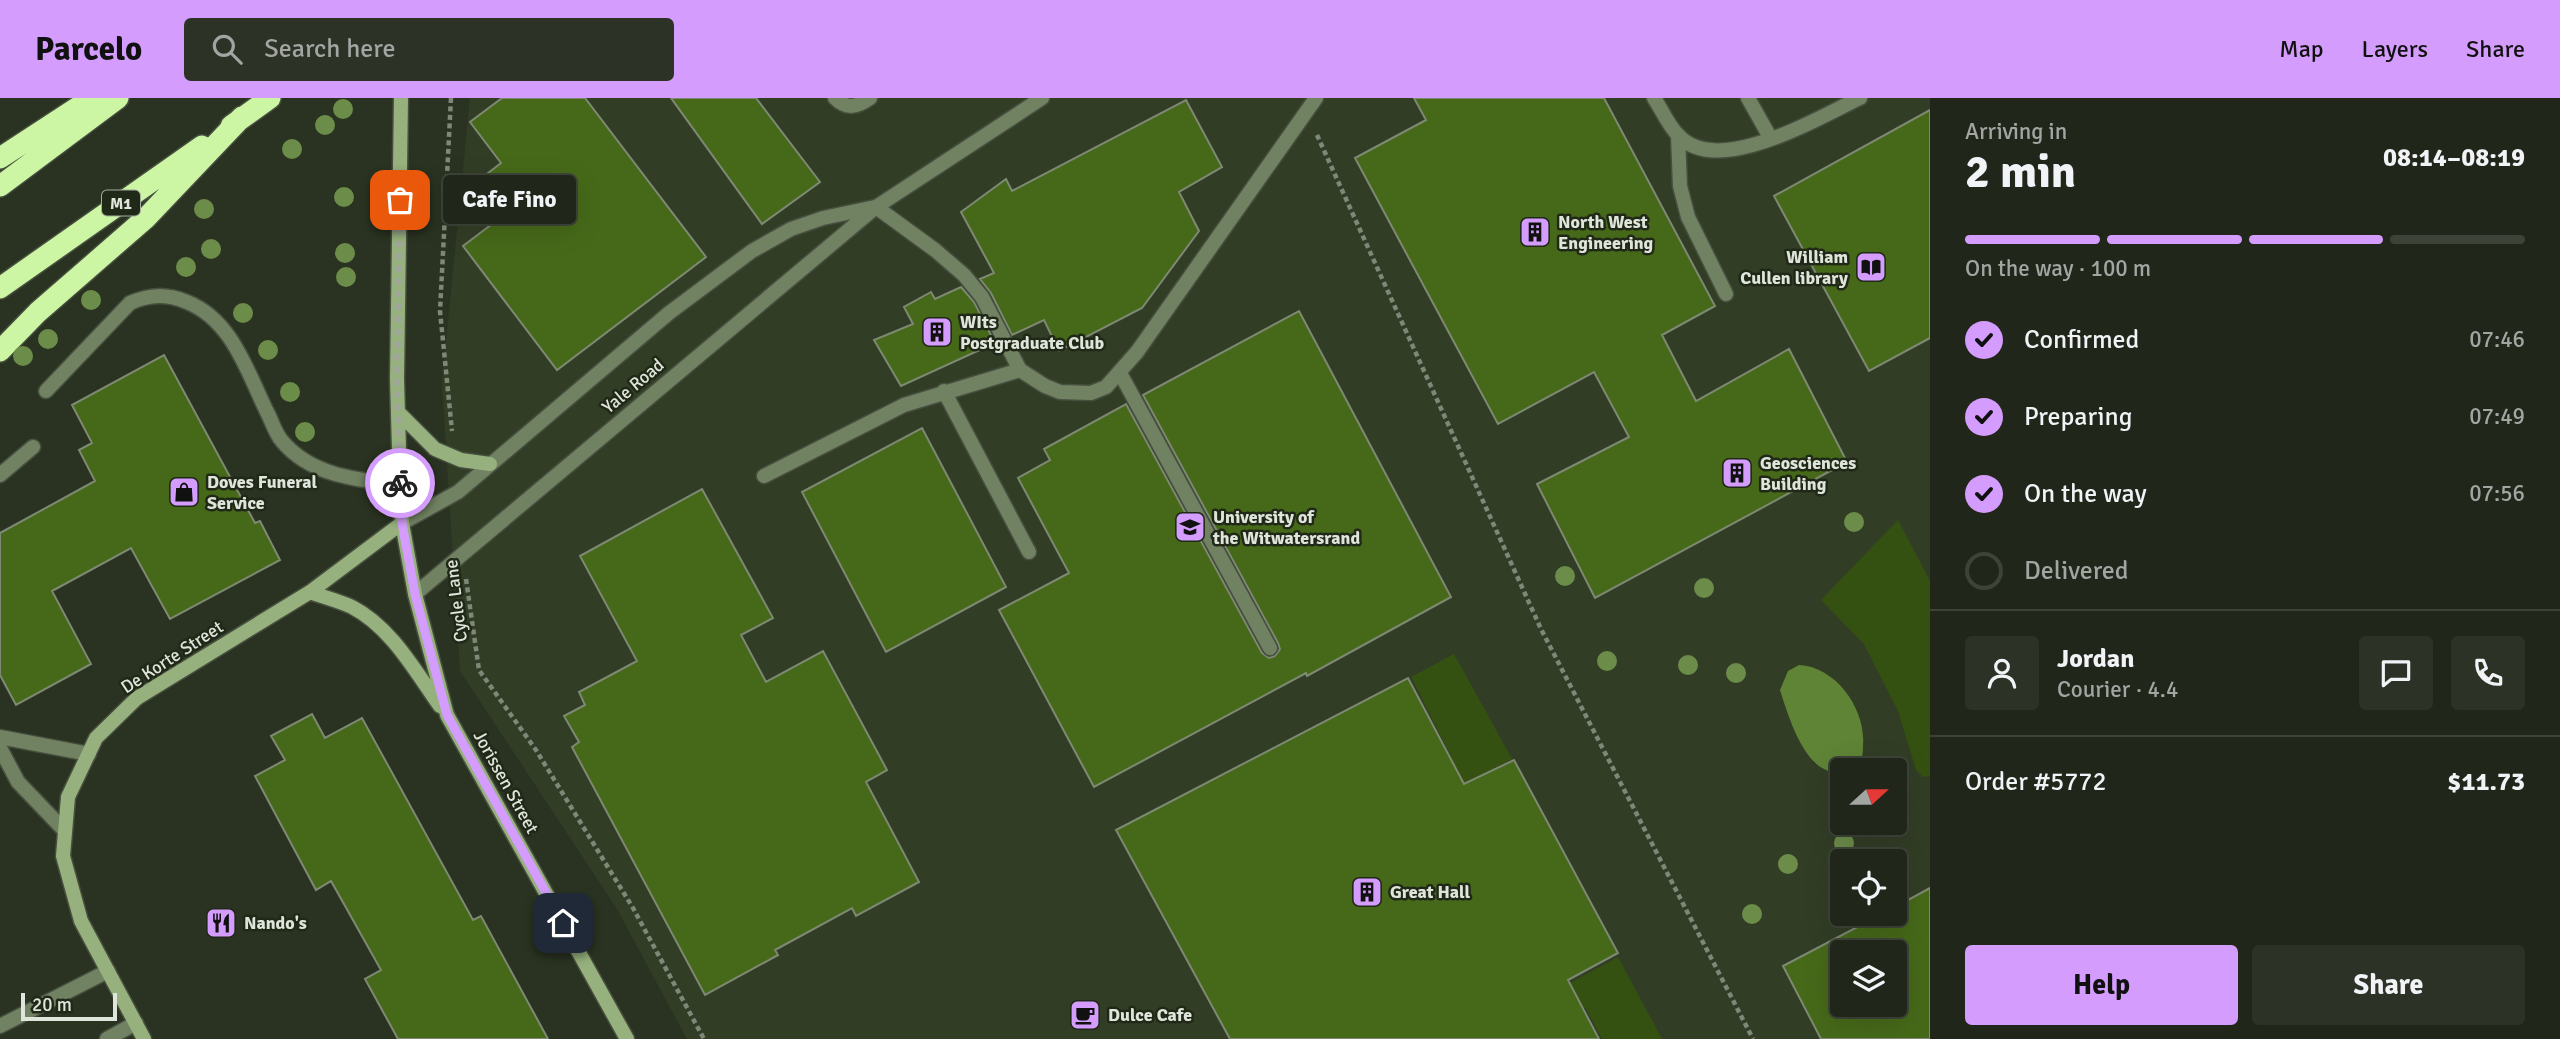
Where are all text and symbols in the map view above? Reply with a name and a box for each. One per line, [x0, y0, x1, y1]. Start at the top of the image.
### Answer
search box [184, 18, 674, 81]
text: Parcelo [35, 29, 142, 70]
icon: search [208, 30, 246, 68]
text: Search here [264, 33, 395, 65]
text: Map [2279, 34, 2324, 64]
text: Layers [2362, 34, 2428, 64]
text: Share [2466, 34, 2525, 64]
text: Arriving in [1965, 117, 2067, 146]
text: 08:14–08:19 [2383, 142, 2525, 174]
text: 2 min [1965, 144, 2076, 200]
pin [370, 170, 430, 230]
callout: Cafe Fino [442, 176, 575, 224]
icon: bag [381, 181, 419, 219]
text: Cafe Fino [462, 185, 557, 214]
road number: M1 [102, 190, 140, 216]
place label: North West Engineering [1558, 211, 1654, 254]
building icon: North West Engineering [1518, 215, 1552, 249]
place label: William Cullen library [1740, 246, 1848, 289]
library icon: William Cullen library [1854, 250, 1888, 284]
text: On the way · 100 m [1965, 254, 2151, 283]
place label: WIts Postgraduate Club [960, 311, 1104, 354]
building icon: WIts Postgraduate Club [920, 315, 954, 349]
icon: check [1965, 321, 2003, 359]
text: Confirmed [2024, 324, 2139, 356]
text: 07:46 [2469, 325, 2525, 354]
street label: Yale Road [598, 354, 668, 418]
icon: check [1965, 398, 2003, 436]
text: Preparing [2024, 401, 2132, 433]
text: 07:49 [2469, 402, 2525, 431]
courier [365, 448, 435, 518]
place label: Geosciences Building [1760, 452, 1856, 495]
building icon: Geosciences Building [1720, 456, 1754, 490]
icon: bike [381, 464, 419, 502]
place label: Doves Funeral Service [207, 471, 318, 514]
shop icon: Doves Funeral Service [167, 475, 201, 509]
icon: check [1965, 475, 2003, 513]
text: On the way [2024, 478, 2147, 510]
text: 07:56 [2469, 479, 2525, 508]
place label: University of the Witwatersrand [1212, 506, 1360, 549]
school or university icon: University of the Witwatersrand [1173, 510, 1207, 544]
text: Delivered [2024, 555, 2129, 587]
street label: Cycle Lane [440, 559, 472, 643]
street label: De Korte Street [117, 616, 227, 698]
button: person [1965, 636, 2039, 710]
button: chat [2359, 636, 2433, 710]
button: phone [2451, 636, 2525, 710]
text: Jordan [2057, 643, 2134, 675]
text: Courier · 4.4 [2057, 675, 2178, 704]
street label: Jorissen Street [469, 727, 543, 837]
north arrow [1830, 758, 1908, 835]
map controls [1830, 758, 1907, 1017]
text: Order #5772 [1965, 766, 2106, 798]
text: $11.73 [2447, 766, 2525, 798]
button: locate [1830, 849, 1907, 926]
building icon: Great Hall [1350, 875, 1384, 909]
place label: Great Hall [1390, 881, 1470, 903]
pin [533, 893, 593, 953]
icon: home [544, 904, 582, 942]
restaurant icon: Nando's [204, 906, 238, 940]
place label: Nando's [244, 912, 307, 934]
button: layers [1830, 940, 1907, 1017]
button: Help [1965, 945, 2238, 1025]
button: Share [2252, 945, 2525, 1025]
scale bar [21, 990, 117, 1022]
text: 20 m [32, 993, 72, 1017]
cafe icon: Dulce Cafe [1068, 998, 1102, 1032]
place label: Dulce Cafe [1108, 1004, 1192, 1026]

